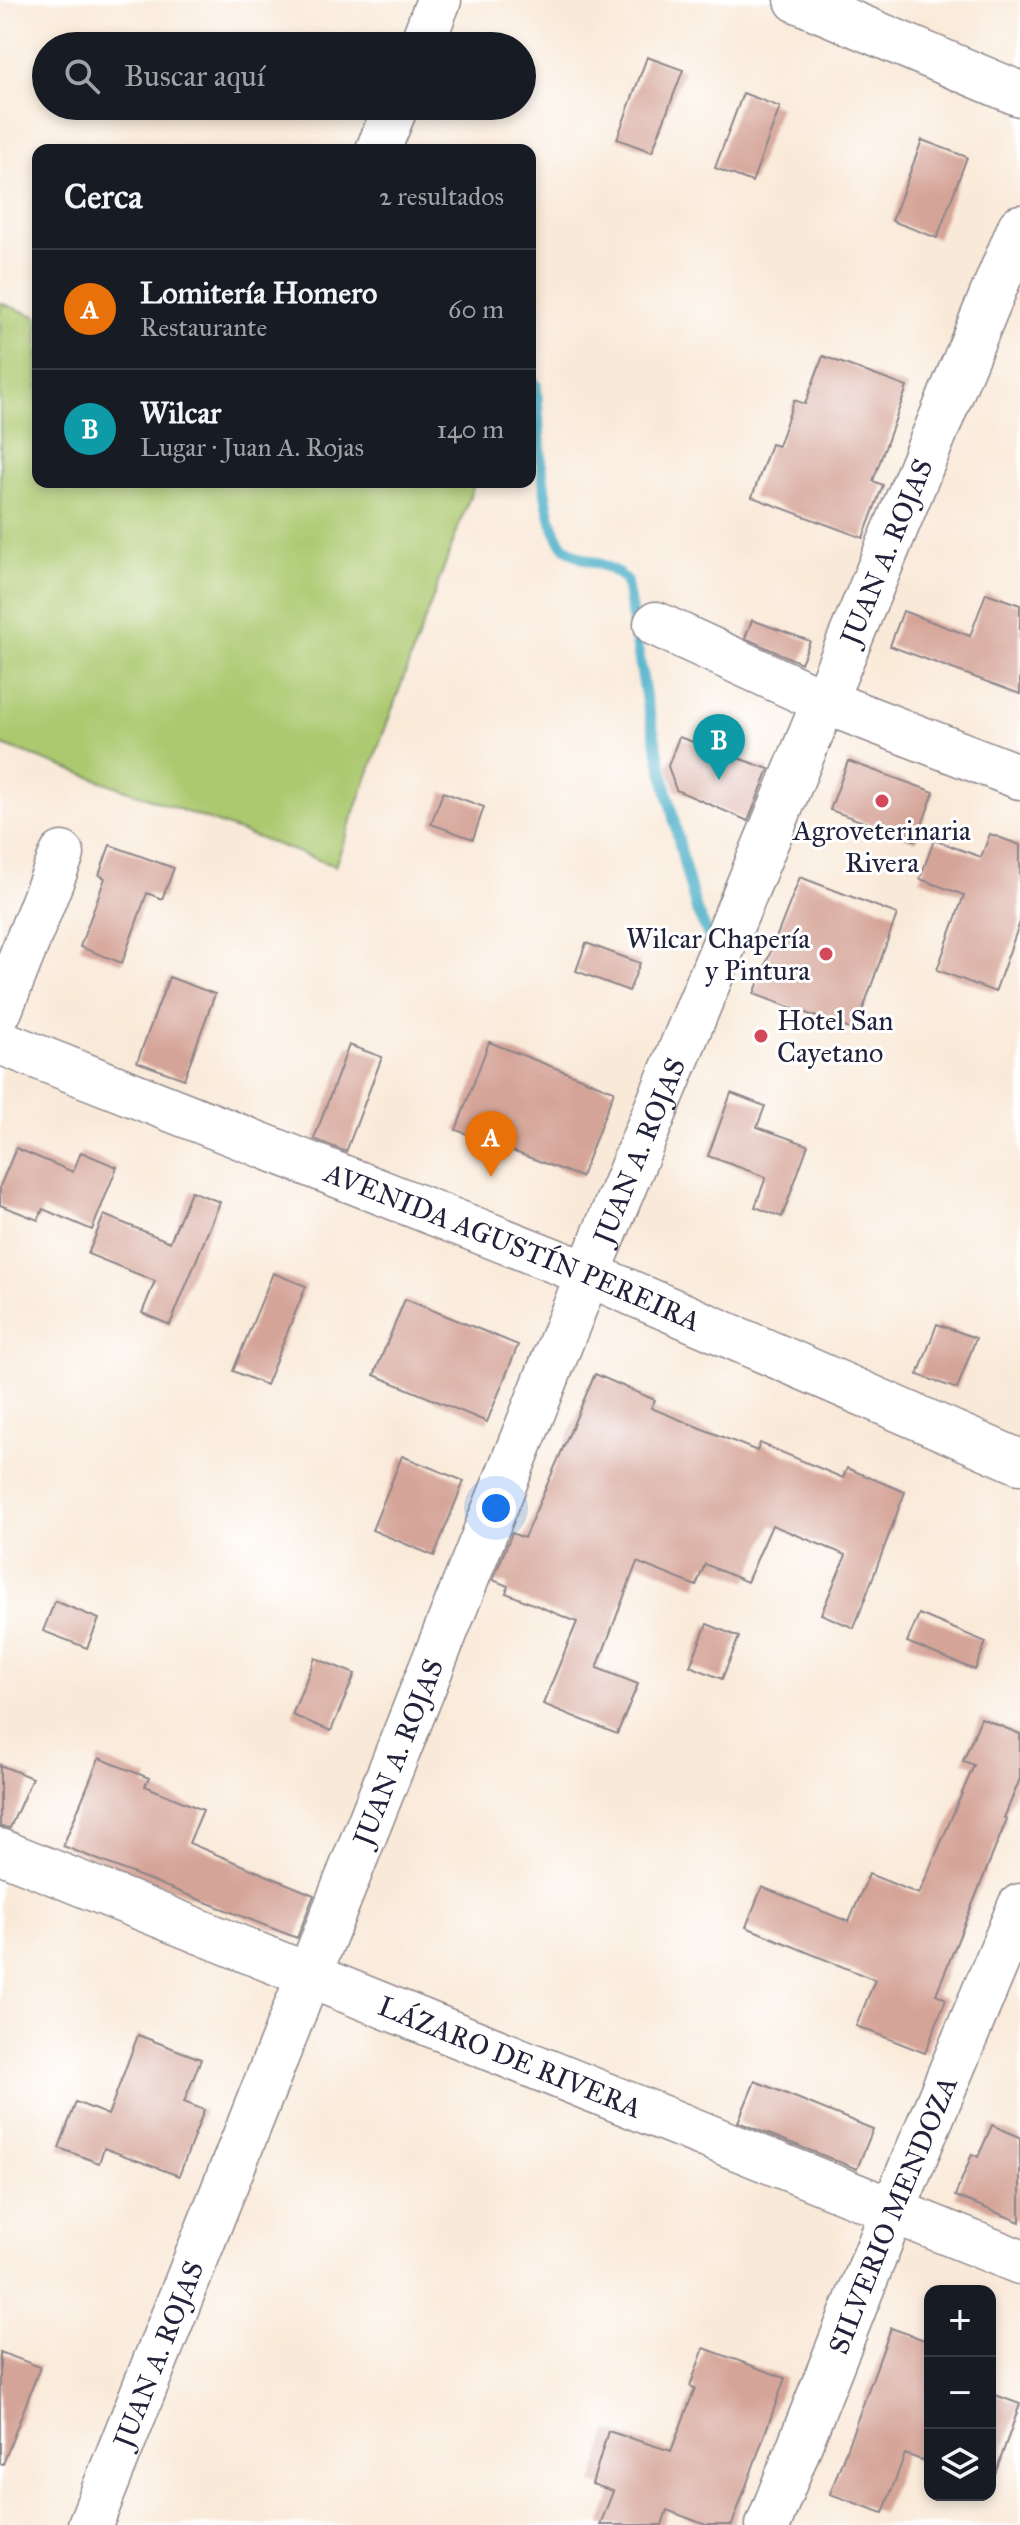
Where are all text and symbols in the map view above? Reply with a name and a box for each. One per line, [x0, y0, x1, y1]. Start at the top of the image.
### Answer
search box [32, 32, 536, 120]
icon: search [60, 54, 104, 98]
text: Buscar aquí [124, 58, 265, 94]
text: Cerca [64, 176, 143, 217]
text: 2 resultados [379, 180, 504, 212]
text: Lomitería Homero [140, 275, 377, 311]
text: A [81, 293, 99, 325]
text: 60 m [448, 293, 504, 325]
text: Restaurante [140, 311, 267, 343]
text: Wilcar [140, 395, 221, 431]
text: B [81, 413, 99, 445]
text: 140 m [437, 413, 504, 445]
text: Lugar · Juan A. Rojas [140, 431, 364, 463]
street label: JUAN A. ROJAS [831, 454, 940, 653]
pin: B [693, 714, 745, 780]
marker: Agroveterinaria Rivera [873, 792, 891, 810]
place label: Agroveterinaria Rivera [792, 813, 971, 880]
place label: Wilcar Chapería y Pintura [626, 921, 810, 988]
marker: Wilcar Chapería y Pintura [817, 945, 835, 963]
place label: Hotel San Cayetano [777, 1003, 893, 1070]
marker: Hotel San Cayetano [752, 1027, 770, 1045]
street label: JUAN A. ROJAS [584, 1053, 693, 1252]
pin: A [465, 1111, 517, 1177]
street label: AVENIDA AGUSTÍN PEREIRA [319, 1155, 706, 1339]
your location [476, 1488, 516, 1528]
street label: JUAN A. ROJAS [344, 1654, 451, 1853]
street label: LÁZARO DE RIVERA [373, 1988, 647, 2126]
street label: SILVERIO MENDOZA [821, 2071, 965, 2359]
street label: JUAN A. ROJAS [105, 2256, 211, 2455]
map controls [924, 2285, 996, 2501]
button: + [924, 2285, 996, 2357]
button: − [924, 2357, 996, 2429]
button: layers [924, 2429, 996, 2501]

